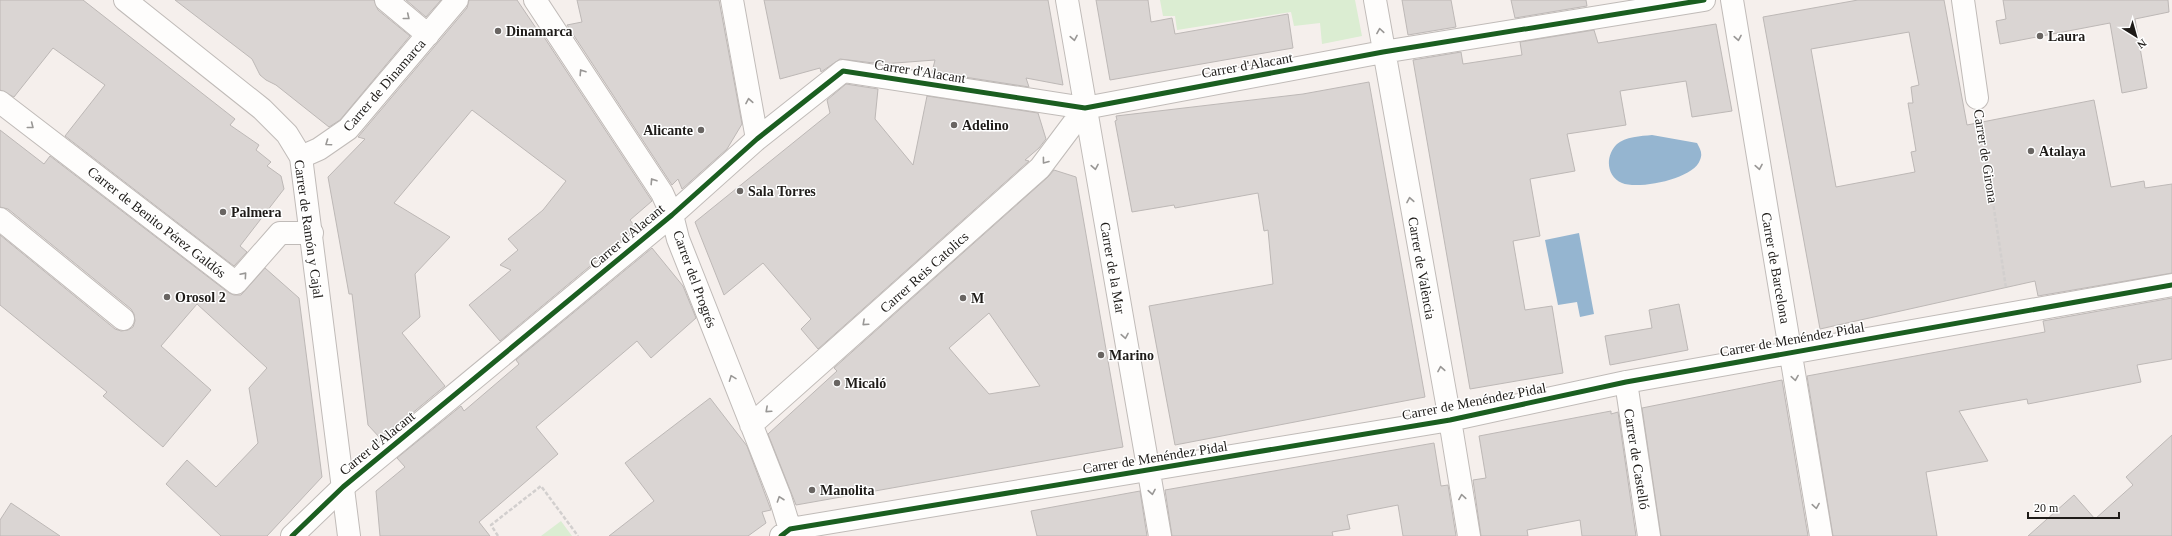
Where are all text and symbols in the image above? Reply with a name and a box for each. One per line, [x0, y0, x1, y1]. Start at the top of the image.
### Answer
one-way arrow [403, 12, 410, 19]
north arrow [2116, 16, 2156, 56]
place label: Dinamarca [506, 24, 573, 39]
marker: Dinamarca [493, 26, 503, 36]
one-way arrow [1376, 28, 1385, 34]
place label: Laura [2048, 29, 2085, 44]
marker: Laura [2035, 31, 2045, 41]
one-way arrow [1069, 35, 1078, 42]
one-way arrow [1733, 35, 1742, 42]
street label: Carrer de Dinamarca [340, 36, 429, 135]
text: N [2135, 37, 2149, 51]
street label: Carrer d'Alacant [1200, 50, 1294, 81]
street label: Carrer d'Alacant [873, 57, 967, 86]
one-way arrow [579, 69, 587, 76]
one-way arrow [746, 97, 754, 104]
street label: Carrer de Girona [1971, 108, 2000, 205]
place label: Adelino [962, 118, 1009, 133]
marker: Adelino [949, 120, 959, 130]
one-way arrow [26, 121, 33, 128]
place label: Alicante [643, 123, 693, 138]
marker: Alicante [696, 125, 706, 135]
one-way arrow [325, 138, 332, 146]
place label: Atalaya [2039, 144, 2086, 159]
marker: Atalaya [2026, 146, 2036, 156]
one-way arrow [1043, 157, 1050, 164]
street label: Carrer de Ramón y Cajal [291, 159, 326, 300]
street label: Carrer de Benito Pérez Galdós [85, 164, 229, 281]
one-way arrow [1091, 164, 1099, 170]
one-way arrow [1755, 164, 1763, 170]
one-way arrow [651, 178, 658, 185]
place label: Sala Torres [748, 184, 816, 199]
marker: Sala Torres [735, 186, 745, 196]
one-way arrow [1406, 197, 1415, 203]
street label: Carrer d'Alacant [587, 201, 668, 272]
place label: Palmera [231, 205, 282, 220]
marker: Palmera [218, 207, 228, 217]
street label: Carrer de Barcelona [1758, 211, 1793, 326]
street label: Carrer de València [1405, 216, 1438, 321]
street label: Carrer de la Mar [1097, 221, 1128, 315]
street label: Carrer del Progrés [670, 228, 719, 330]
street label: Carrer Reis Catolics [877, 229, 972, 316]
one-way arrow [239, 272, 246, 279]
place label: Orosol 2 [175, 290, 226, 305]
place label: M [971, 291, 984, 306]
marker: Orosol 2 [162, 292, 172, 302]
marker: M [958, 293, 968, 303]
one-way arrow [863, 319, 870, 326]
street label: Carrer de Menéndez Pidal [1719, 319, 1866, 360]
one-way arrow [1120, 333, 1128, 339]
place label: Marino [1109, 348, 1154, 363]
marker: Marino [1096, 350, 1106, 360]
one-way arrow [1437, 366, 1445, 372]
one-way arrow [729, 375, 737, 382]
one-way arrow [1790, 375, 1799, 381]
place label: Micaló [845, 376, 886, 391]
marker: Micaló [832, 378, 842, 388]
street label: Carrer de Menéndez Pidal [1401, 380, 1548, 423]
one-way arrow [765, 405, 773, 412]
street label: Carrer d'Alacant [337, 408, 418, 478]
street label: Carrer de Castelló [1621, 408, 1652, 511]
street label: Carrer de Menéndez Pidal [1082, 439, 1229, 476]
place label: Manolita [820, 483, 874, 498]
marker: Manolita [807, 485, 817, 495]
one-way arrow [1147, 489, 1155, 495]
one-way arrow [1458, 494, 1467, 501]
scale bar [2028, 494, 2119, 520]
one-way arrow [776, 496, 785, 503]
text: 20 m [2034, 501, 2059, 515]
one-way arrow [1811, 503, 1820, 509]

